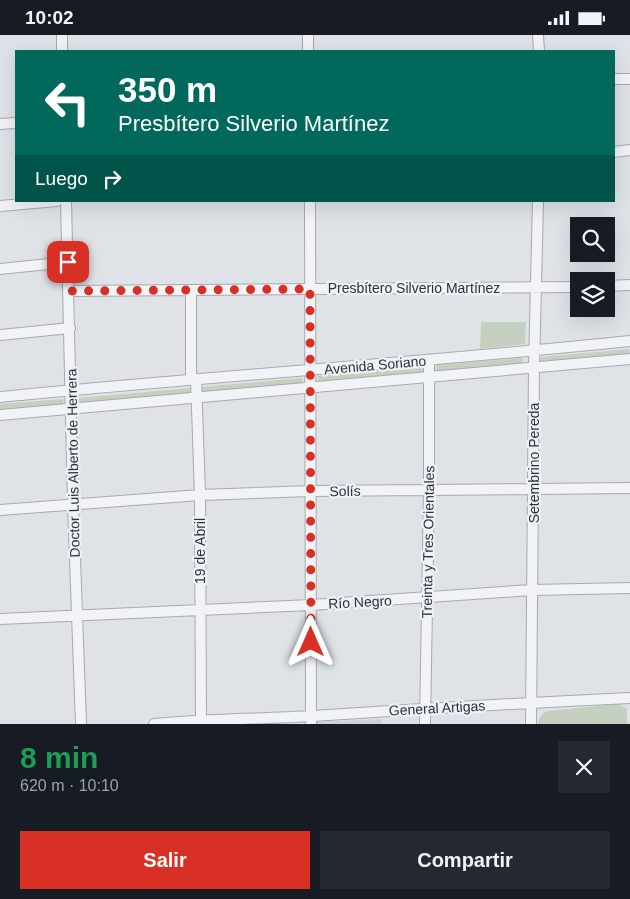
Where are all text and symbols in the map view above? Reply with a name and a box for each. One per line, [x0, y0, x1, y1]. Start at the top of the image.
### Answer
text: 10:02 [25, 7, 74, 28]
icon: left [35, 70, 100, 135]
text: 350 m [118, 70, 217, 109]
text: Presbítero Silverio Martínez [118, 111, 389, 136]
icon: right [98, 165, 126, 193]
text: Luego [35, 168, 88, 189]
map controls [570, 217, 615, 317]
button: search [570, 217, 615, 262]
pin [47, 241, 89, 283]
icon: arrive [54, 248, 82, 276]
button: layers [570, 272, 615, 317]
street label: Presbítero Silverio Martínez [328, 280, 500, 296]
street label: Avenida Soriano [323, 353, 427, 377]
street label: Doctor Luis Alberto de Herrera [63, 368, 83, 558]
street label: Setembrino Pereda [526, 402, 542, 523]
street label: Treinta y Tres Orientales [419, 465, 437, 619]
street label: Solís [329, 483, 361, 499]
street label: 19 de Abril [192, 518, 208, 584]
street label: Río Negro [328, 592, 392, 612]
position arrow [284, 615, 336, 667]
street label: General Artigas [388, 697, 486, 719]
text: 8 min [20, 741, 98, 774]
button: close [558, 741, 610, 793]
text: 620 m · 10:10 [20, 777, 119, 794]
button: Salir [20, 831, 310, 889]
button: Compartir [320, 831, 610, 889]

